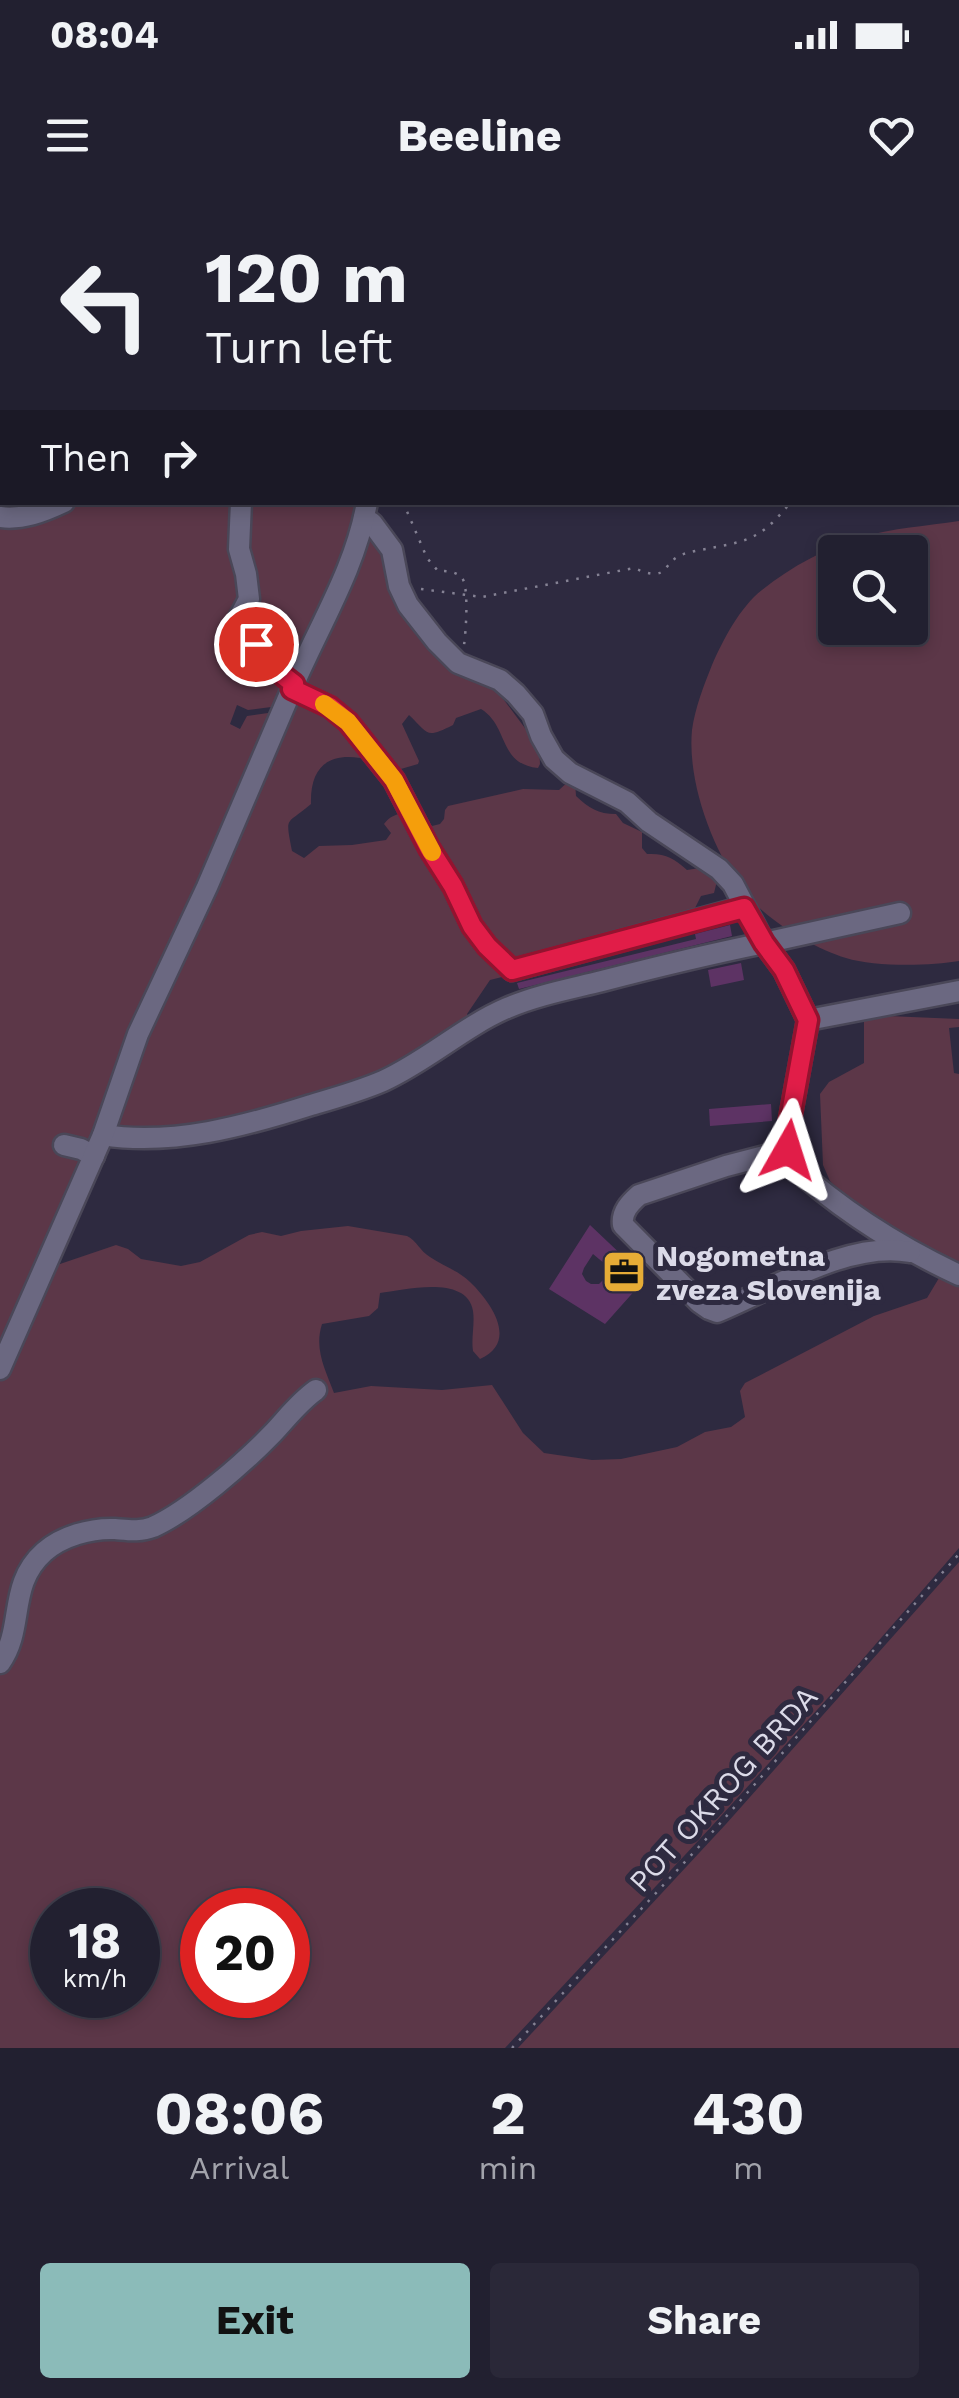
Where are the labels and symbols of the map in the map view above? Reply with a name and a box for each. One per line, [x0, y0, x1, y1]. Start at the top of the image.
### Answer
pin [214, 602, 299, 687]
position arrow [736, 1098, 840, 1202]
place label: Nogometna zveza Slovenija [656, 1238, 881, 1307]
office icon: Nogometna zveza Slovenija [601, 1249, 647, 1295]
street label: POT OKROG BRDA [622, 1679, 825, 1899]
speed limit sign: 20 [180, 1888, 310, 2018]

